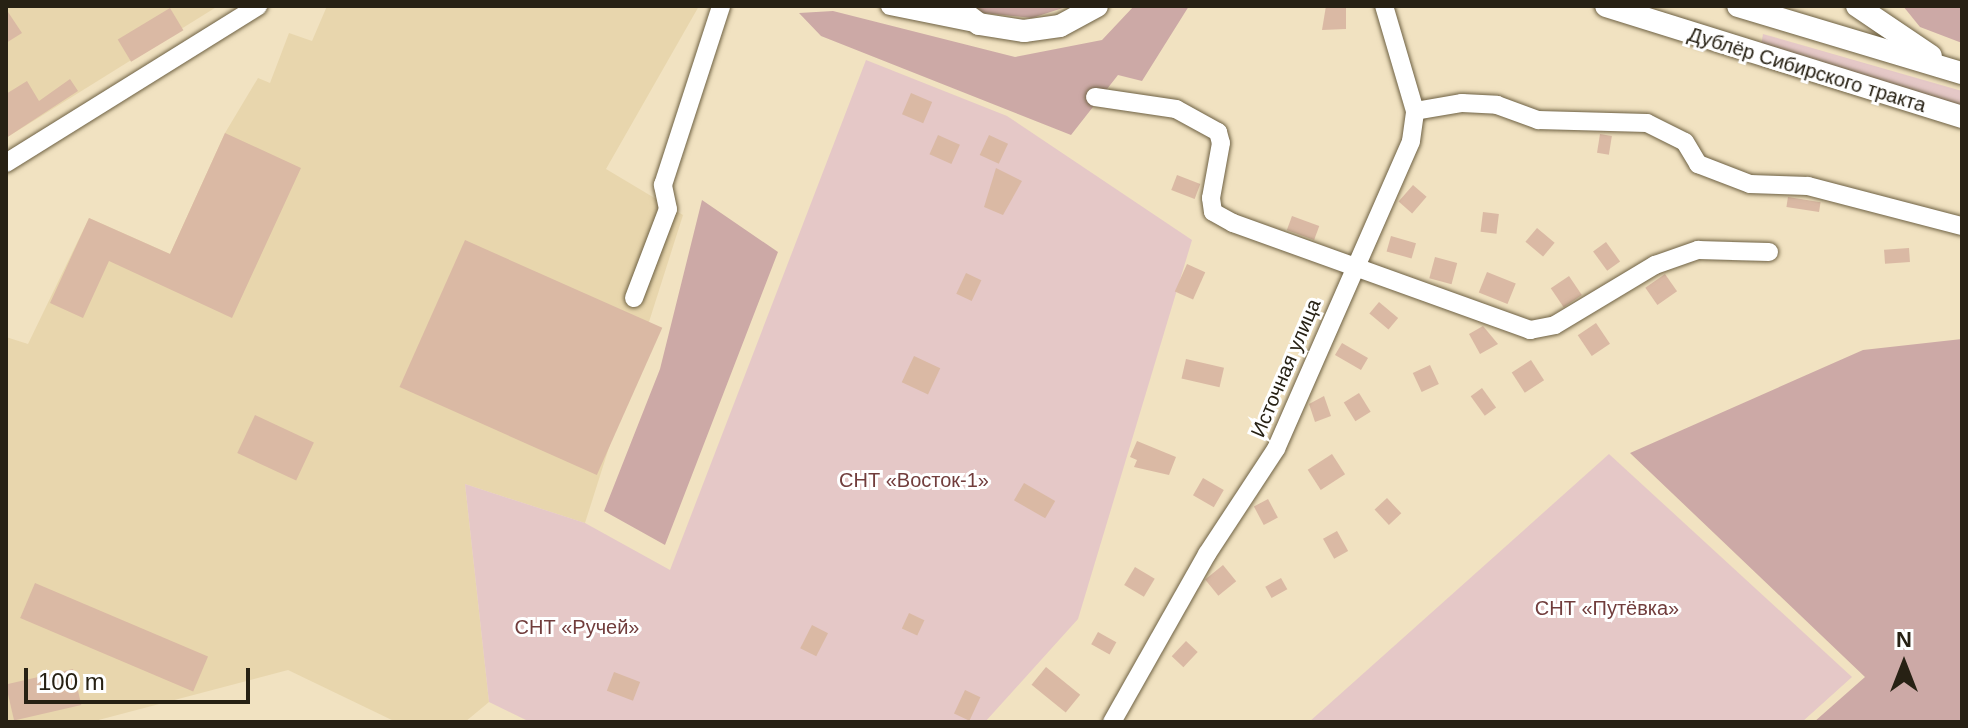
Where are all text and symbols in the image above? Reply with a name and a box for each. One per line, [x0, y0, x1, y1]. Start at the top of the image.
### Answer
street label: Дублёр Сибирского тракта [1685, 22, 1929, 118]
street label: Источная улица [1246, 295, 1326, 441]
park label: СНТ «Восток-1» [839, 468, 989, 492]
park label: СНТ «Путёвка» [1535, 596, 1679, 620]
park label: СНТ «Ручей» [515, 615, 639, 639]
north arrow [1864, 624, 1944, 704]
text: N [1896, 627, 1912, 652]
scale bar [28, 652, 254, 702]
text: 100 m [38, 668, 105, 695]

